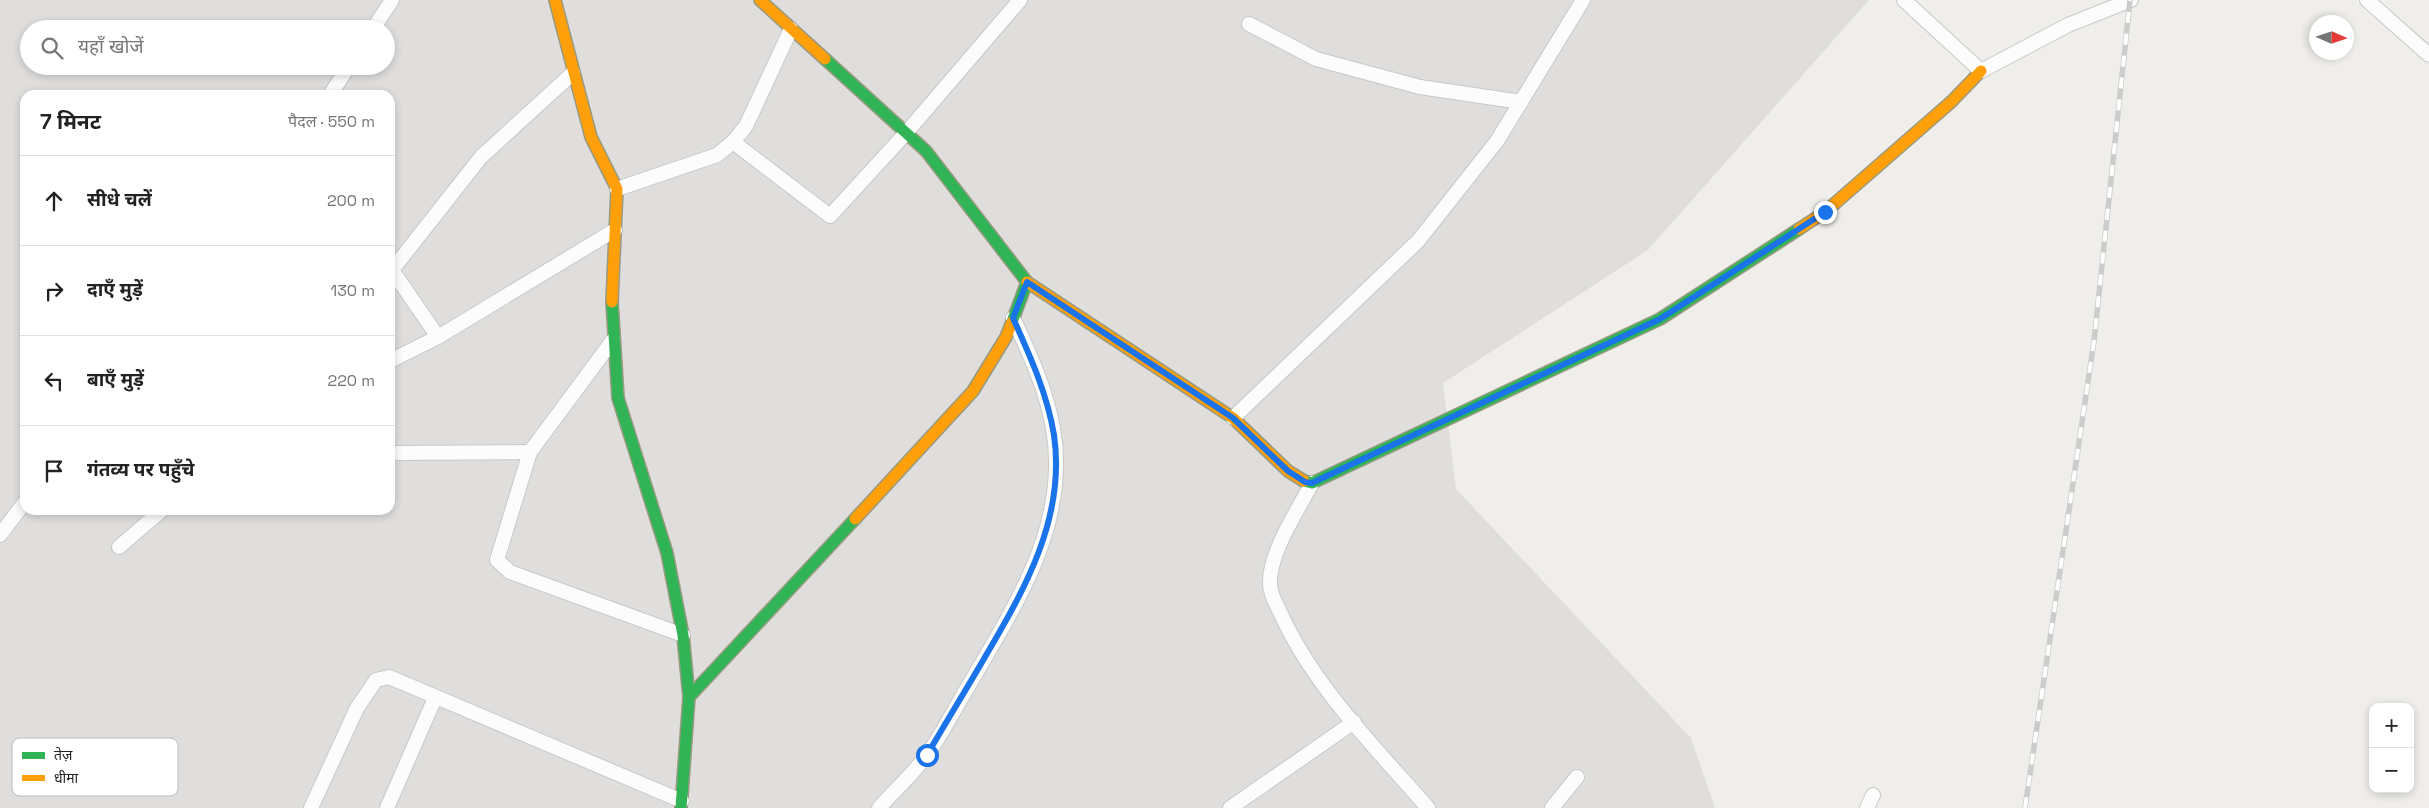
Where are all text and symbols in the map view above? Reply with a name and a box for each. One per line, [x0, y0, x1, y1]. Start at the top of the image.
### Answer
north arrow [2309, 15, 2354, 60]
search box [20, 20, 395, 75]
icon: search [38, 34, 66, 62]
text: यहाँ खोजें [78, 34, 143, 59]
text: 7 मिनट [40, 108, 101, 135]
text: पैदल · 550 m [288, 111, 375, 132]
icon: ahead [40, 187, 68, 215]
text: सीधे चलें [87, 187, 152, 212]
text: 200 m [327, 190, 375, 211]
route end [1814, 201, 1837, 224]
icon: right [40, 277, 68, 305]
text: दाएँ मुड़ें [87, 277, 143, 302]
text: 130 m [331, 280, 375, 301]
icon: left [40, 367, 68, 395]
text: बाएँ मुड़ें [87, 367, 144, 392]
text: 220 m [328, 370, 375, 391]
icon: arrive [40, 457, 68, 485]
text: गंतव्य पर पहुँचे [87, 457, 194, 482]
map controls [2369, 703, 2414, 793]
button: + [2369, 703, 2414, 748]
legend [12, 738, 178, 796]
route start [916, 744, 939, 767]
text: तेज़ [54, 746, 73, 764]
button: − [2369, 748, 2414, 793]
text: धीमा [54, 769, 79, 787]

